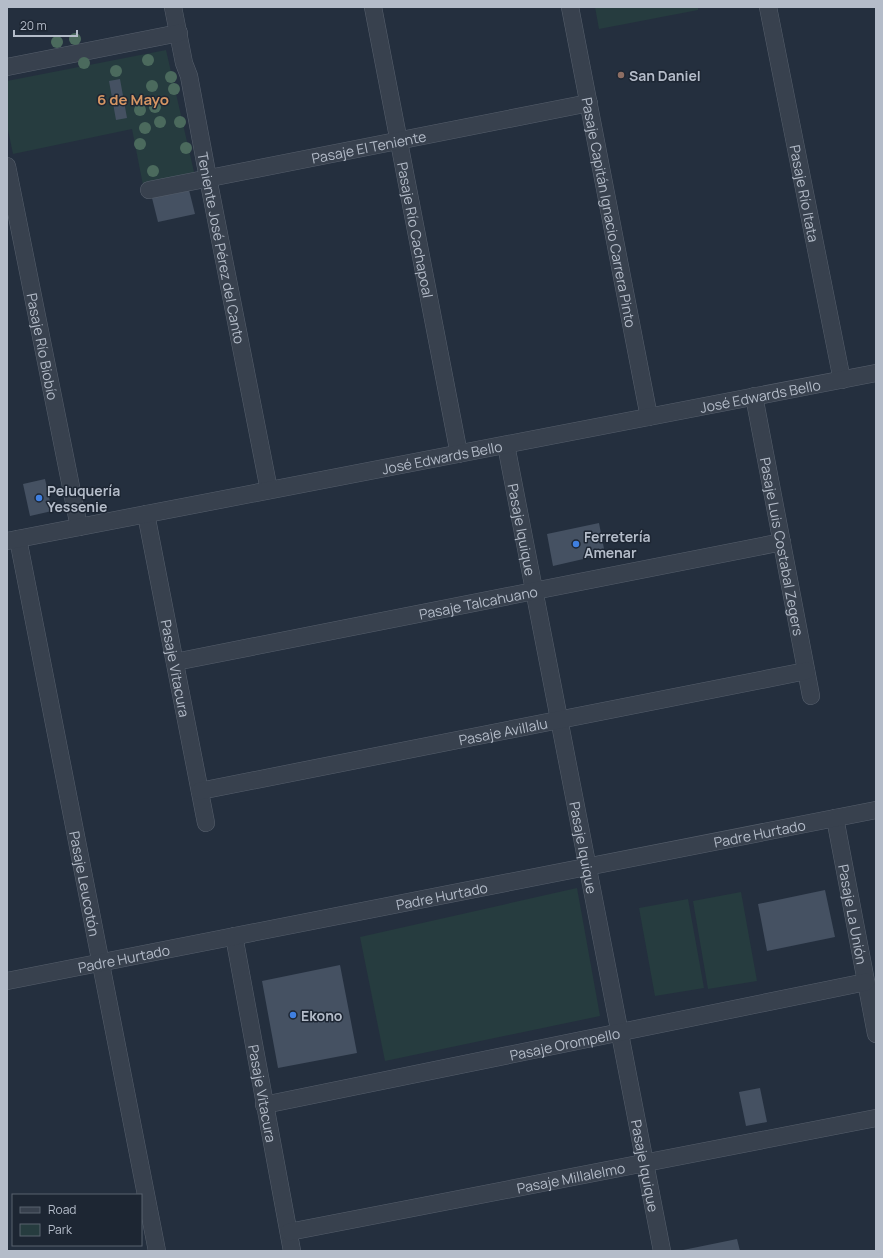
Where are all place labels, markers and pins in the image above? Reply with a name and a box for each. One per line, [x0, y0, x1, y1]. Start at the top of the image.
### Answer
place label: San Daniel [629, 66, 701, 85]
marker: San Daniel [616, 70, 626, 80]
place label: Peluquería Yessenie [47, 481, 120, 516]
marker: Peluquería Yessenie [34, 493, 44, 503]
place label: Ferretería Amenar [584, 527, 651, 562]
marker: Ferretería Amenar [571, 539, 581, 549]
place label: Ekono [301, 1006, 343, 1025]
marker: Ekono [288, 1010, 298, 1020]

